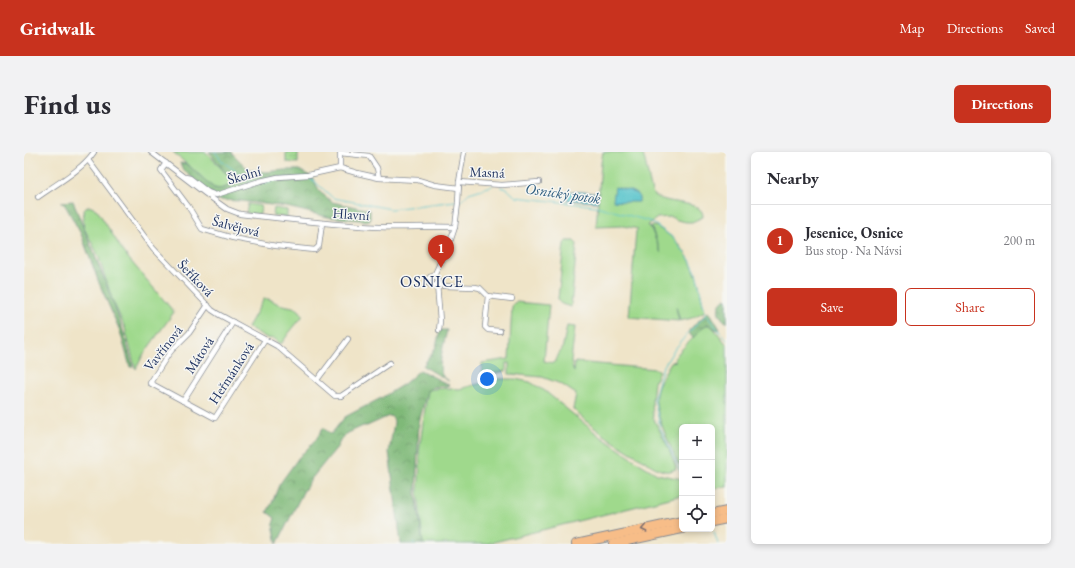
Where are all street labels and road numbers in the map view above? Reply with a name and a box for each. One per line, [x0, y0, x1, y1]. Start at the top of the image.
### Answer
street label: Školní [225, 162, 263, 188]
street label: Masná [469, 162, 505, 182]
street label: Hlavní [332, 204, 371, 224]
street label: Šalvějová [210, 211, 262, 241]
street label: Šeříková [174, 256, 218, 301]
street label: Vavřínová [140, 321, 187, 374]
street label: Mátová [180, 333, 218, 377]
street label: Heřmánková [204, 338, 258, 407]

